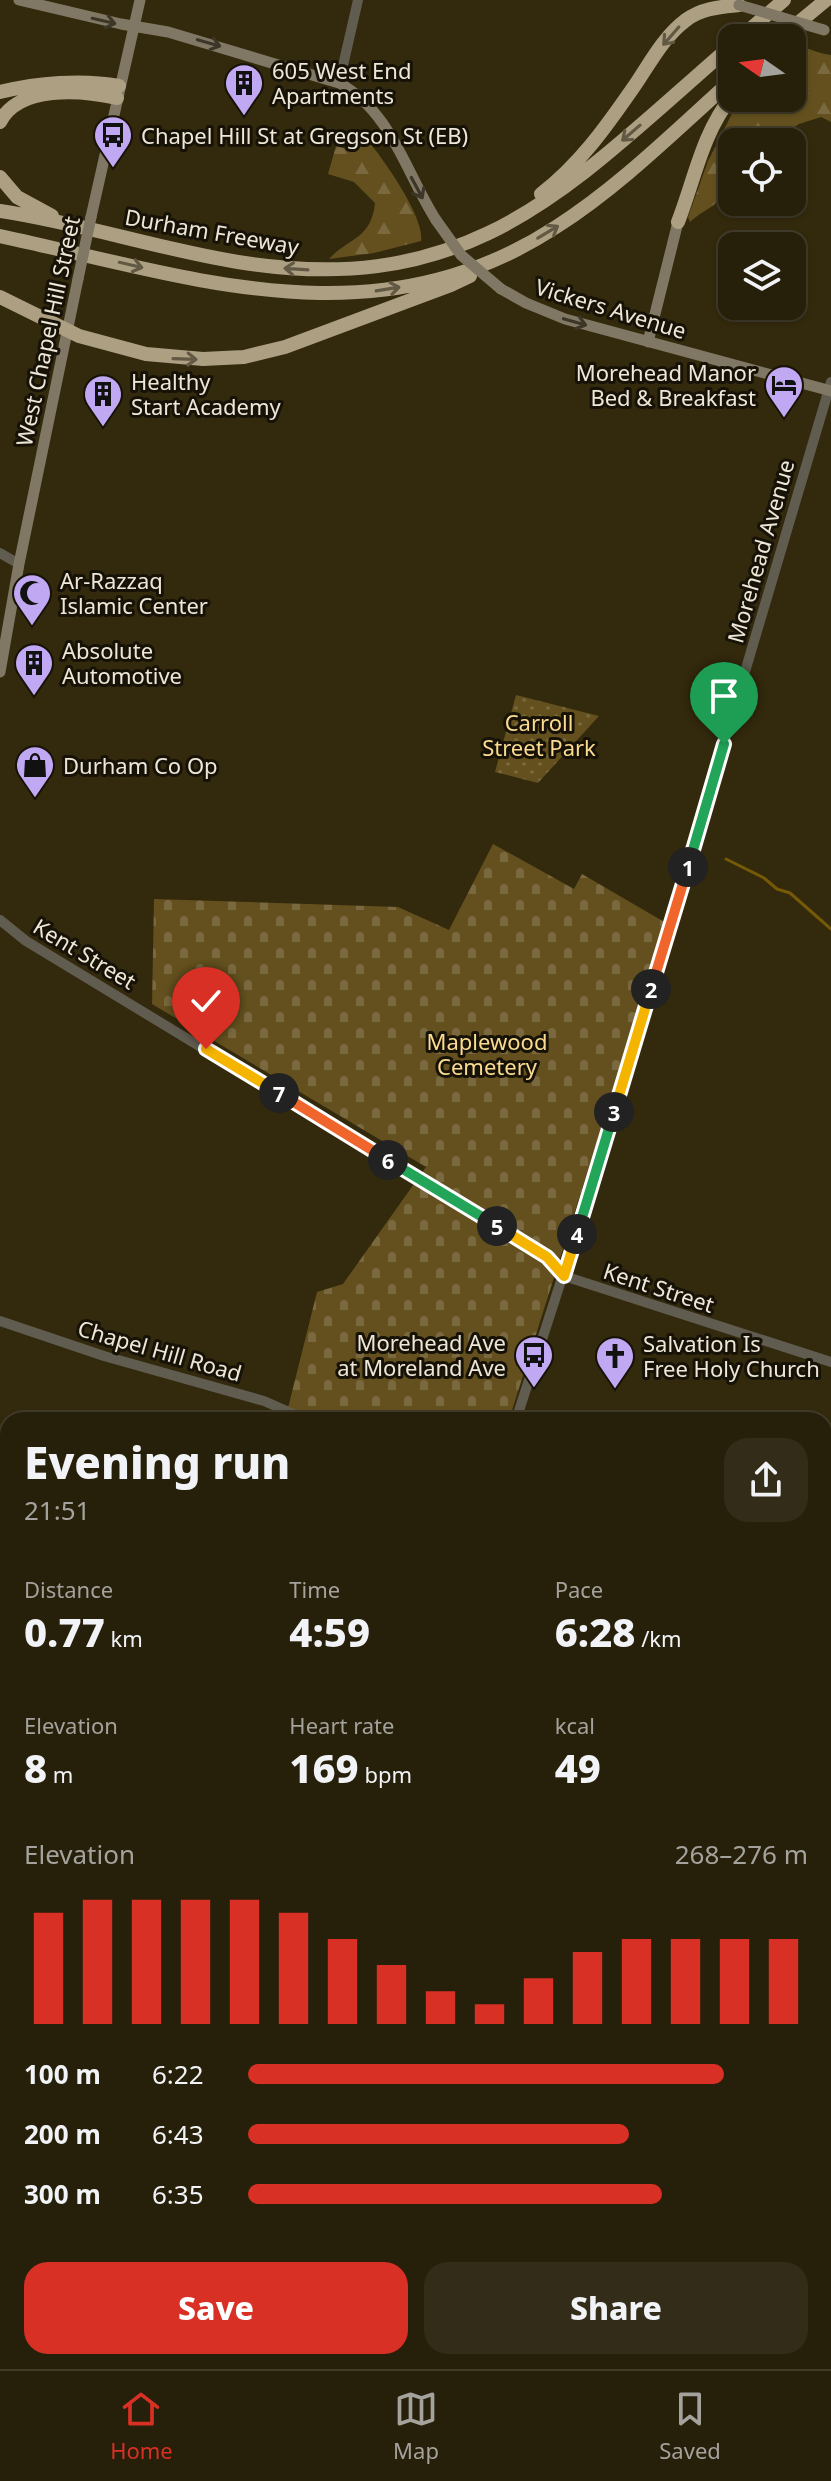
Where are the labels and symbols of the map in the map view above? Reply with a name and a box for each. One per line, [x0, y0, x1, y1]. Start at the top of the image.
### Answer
one-way arrow [91, 14, 116, 29]
north arrow [718, 24, 806, 112]
one-way arrow [662, 25, 680, 46]
one-way arrow [196, 36, 222, 51]
place label: 605 West End Apartments [272, 55, 411, 110]
building icon: 605 West End Apartments [223, 62, 265, 117]
bus stop icon: Chapel Hill St at Gregson St (EB) [92, 114, 134, 169]
place label: Chapel Hill St at Gregson St (EB) [141, 120, 468, 150]
one-way arrow [622, 124, 642, 142]
one-way arrow [410, 176, 426, 199]
street label: Durham Freeway [123, 201, 302, 261]
street label: West Chapel Hill Street [8, 213, 86, 449]
one-way arrow [536, 224, 559, 240]
one-way arrow [118, 258, 143, 273]
one-way arrow [283, 261, 310, 276]
street label: Vickers Avenue [532, 271, 690, 345]
one-way arrow [375, 281, 400, 296]
one-way arrow [562, 315, 588, 330]
one-way arrow [171, 351, 198, 366]
place label: Morehead Manor Bed & Breakfast [576, 357, 756, 412]
hotel icon: Morehead Manor Bed & Breakfast [763, 364, 805, 419]
place label: Healthy Start Academy [131, 366, 282, 421]
building icon: Healthy Start Academy [82, 373, 124, 428]
street label: Morehead Avenue [720, 456, 800, 646]
place label: Ar-Razzaq Islamic Center [60, 565, 208, 620]
mosque icon: Ar-Razzaq Islamic Center [11, 572, 53, 627]
place label: Absolute Automotive [62, 635, 182, 690]
building icon: Absolute Automotive [13, 642, 55, 697]
pin [690, 662, 758, 744]
park label: Carroll Street Park [482, 707, 596, 762]
shop icon: Durham Co Op [14, 744, 56, 799]
place label: Durham Co Op [63, 750, 218, 780]
pin: 1 [668, 847, 708, 887]
street label: Kent Street [28, 911, 142, 995]
pin [172, 967, 240, 1049]
pin: 2 [631, 969, 671, 1009]
park label: Maplewood Cemetery [427, 1026, 547, 1081]
pin: 7 [259, 1073, 299, 1113]
pin: 3 [594, 1092, 634, 1132]
pin: 6 [368, 1140, 408, 1180]
pin: 5 [477, 1206, 517, 1246]
pin: 4 [557, 1214, 597, 1254]
street label: Kent Street [600, 1255, 718, 1319]
street label: Chapel Hill Road [75, 1312, 245, 1388]
place label: Morehead Ave at Moreland Ave [337, 1327, 506, 1382]
place label: Salvation Is Free Holy Church [643, 1328, 820, 1383]
bus stop icon: Morehead Ave at Moreland Ave [513, 1334, 555, 1389]
church icon: Salvation Is Free Holy Church [594, 1335, 636, 1390]

